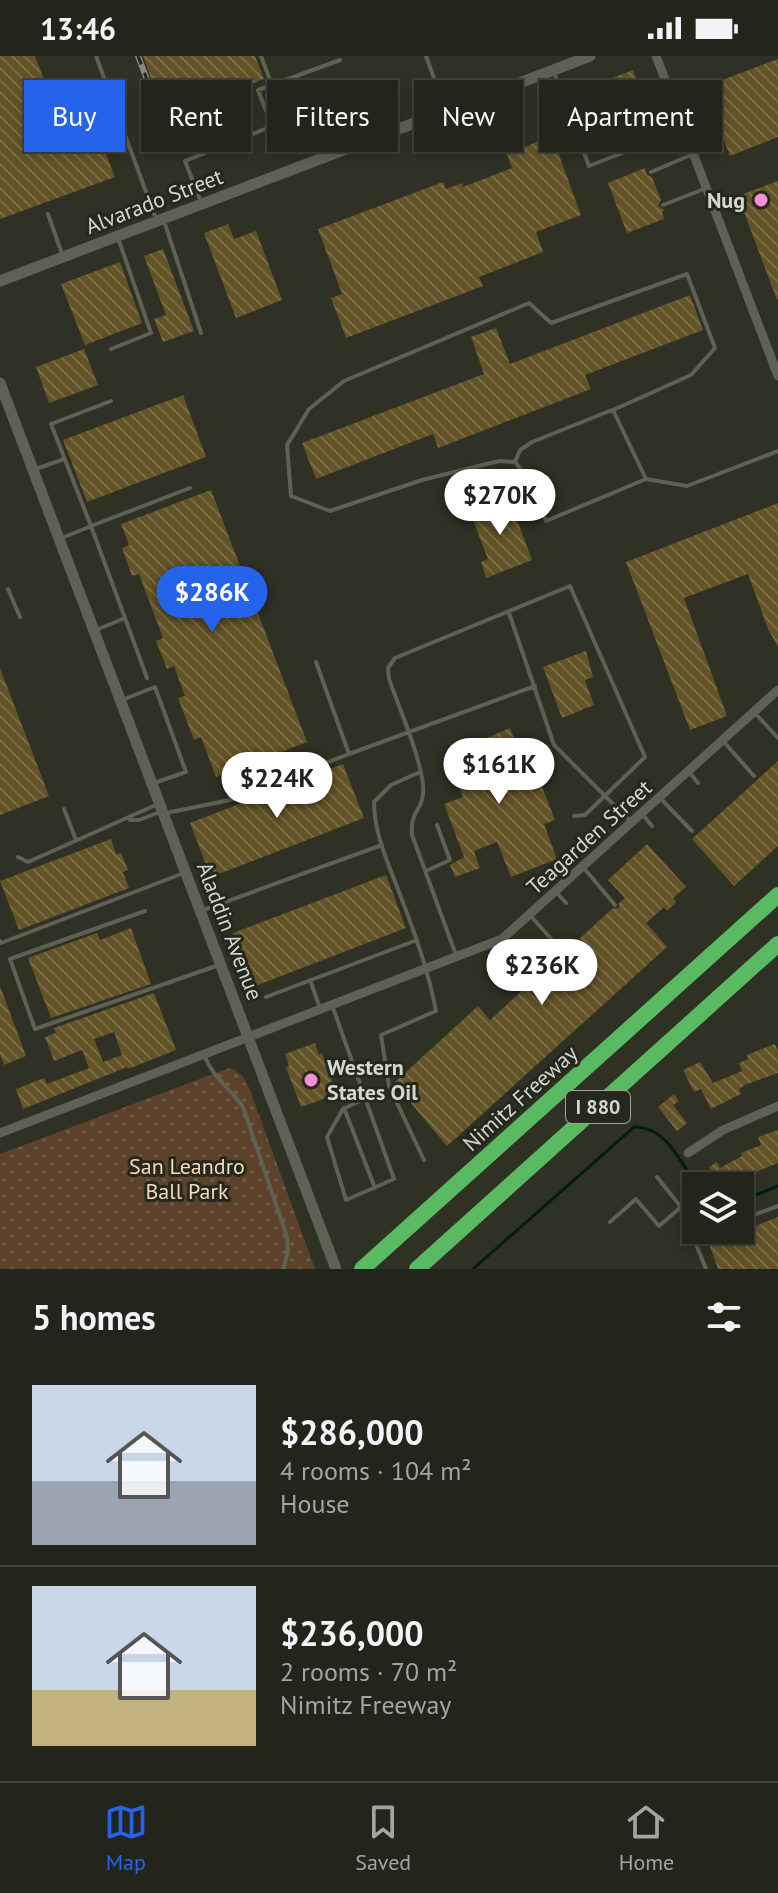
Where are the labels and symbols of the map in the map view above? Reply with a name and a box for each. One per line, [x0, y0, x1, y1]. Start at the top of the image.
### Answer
street label: Alvarado Street [81, 162, 227, 240]
place label: Nug [707, 186, 745, 214]
marker: Nug [752, 191, 770, 209]
pin: $270K [444, 469, 556, 537]
pin: $286K [156, 566, 268, 634]
pin: $161K [443, 738, 555, 806]
pin: $224K [221, 752, 333, 820]
street label: Teagarden Street [521, 773, 658, 901]
street label: Aladdin Avenue [191, 858, 269, 1004]
pin: $236K [486, 939, 598, 1007]
street label: Nimitz Freeway [457, 1039, 584, 1157]
place label: Western States Oil [327, 1053, 418, 1106]
marker: Western States Oil [302, 1071, 320, 1089]
road number: I 880 [566, 1091, 630, 1123]
park label: San Leandro Ball Park [129, 1152, 245, 1205]

